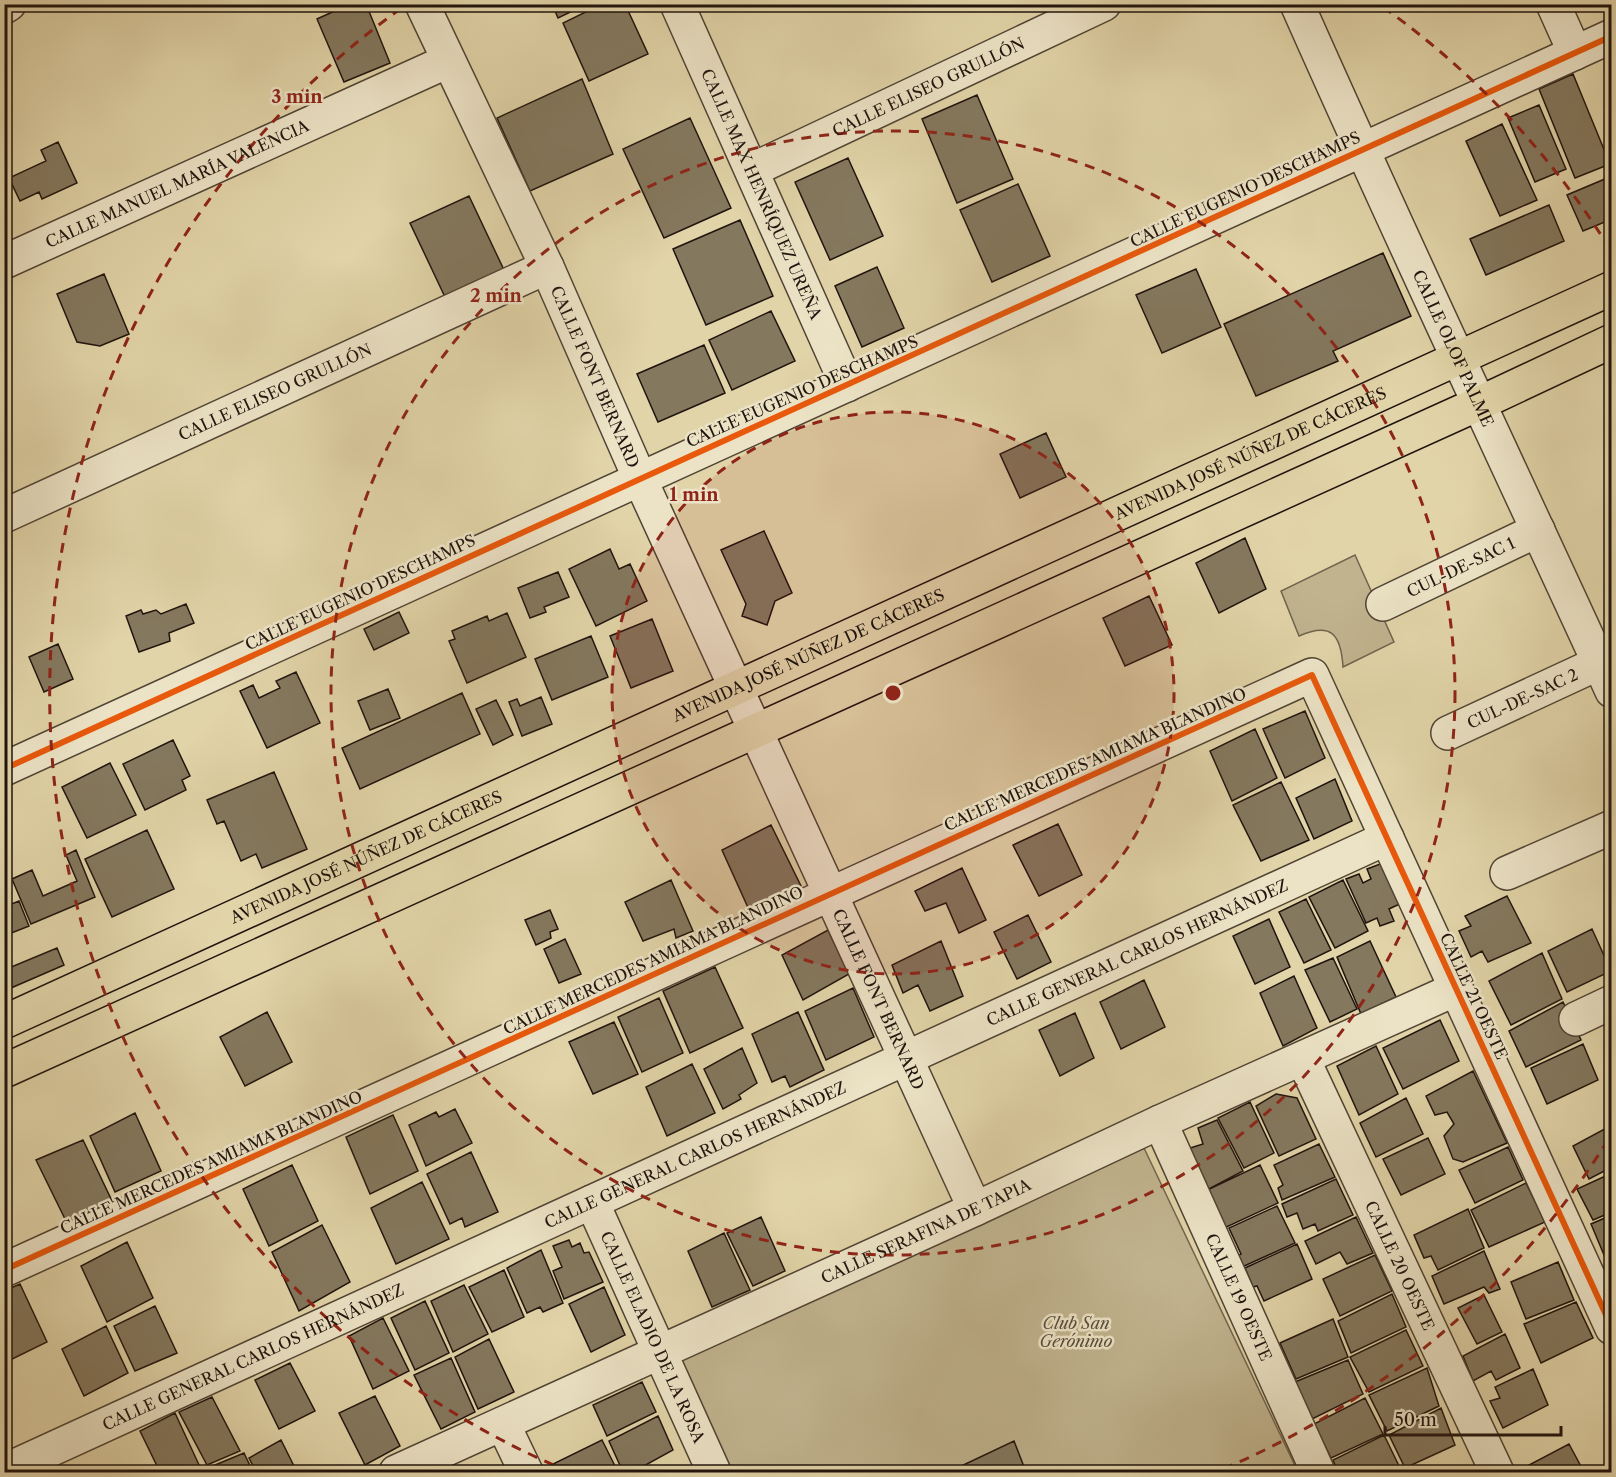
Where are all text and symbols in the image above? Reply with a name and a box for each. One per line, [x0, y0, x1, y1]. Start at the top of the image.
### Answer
street label: CALLE ELISEO GRULLÓN [829, 33, 1028, 141]
street label: CALLE MAX HENRÍQUEZ UREÑA [697, 65, 827, 323]
text: 3 min [271, 86, 323, 108]
street label: CALLE MANUEL MARÍA VALENCIA [42, 115, 313, 252]
street label: CALLE EUGENIO DESCHAMPS [1127, 127, 1363, 251]
street label: CALLE OLOF PALME [1408, 267, 1498, 430]
street label: CALLE FONT BERNARD [546, 283, 644, 471]
text: 2 min [470, 285, 523, 307]
street label: CALLE EUGENIO DESCHAMPS [683, 331, 921, 451]
street label: CALLE ELISEO GRULLÓN [175, 339, 375, 445]
street label: AVENIDA JOSÉ NÚÑEZ DE CÁCERES [1110, 382, 1389, 524]
text: 1 min [669, 484, 719, 506]
street label: CALLE EUGENIO DESCHAMPS [242, 530, 478, 654]
street label: CUL-DE-SAC 1 [1403, 532, 1518, 601]
street label: AVENIDA JOSÉ NÚÑEZ DE CÁCERES [668, 584, 947, 726]
street label: CUL-DE-SAC 2 [1464, 664, 1581, 733]
centre of rings [883, 683, 903, 703]
street label: CALLE MERCEDES AMIAMA BLANDINO [941, 683, 1249, 835]
street label: AVENIDA JOSÉ NÚÑEZ DE CÁCERES [226, 786, 505, 928]
street label: CALLE GENERAL CARLOS HERNÁNDEZ [983, 875, 1291, 1030]
street label: CALLE MERCEDES AMIAMA BLANDINO [500, 881, 806, 1039]
street label: CALLE FONT BERNARD [829, 906, 929, 1093]
street label: CALLE 21 OESTE [1436, 930, 1512, 1062]
street label: CALLE GENERAL CARLOS HERNÁNDEZ [541, 1077, 849, 1232]
street label: CALLE MERCEDES AMIAMA BLANDINO [57, 1086, 365, 1238]
street label: CALLE SERAFINA DE TAPIA [818, 1174, 1035, 1288]
street label: CALLE 20 OESTE [1361, 1197, 1439, 1333]
street label: CALLE ELADIO DE LA ROSA [596, 1228, 710, 1447]
street label: CALLE 19 OESTE [1202, 1230, 1276, 1364]
street label: CALLE GENERAL CARLOS HERNÁNDEZ [99, 1279, 407, 1435]
park label: Club San Gerónimo [1040, 1313, 1113, 1351]
scale bar [1385, 1399, 1560, 1437]
text: 50 m [1394, 1409, 1437, 1431]

